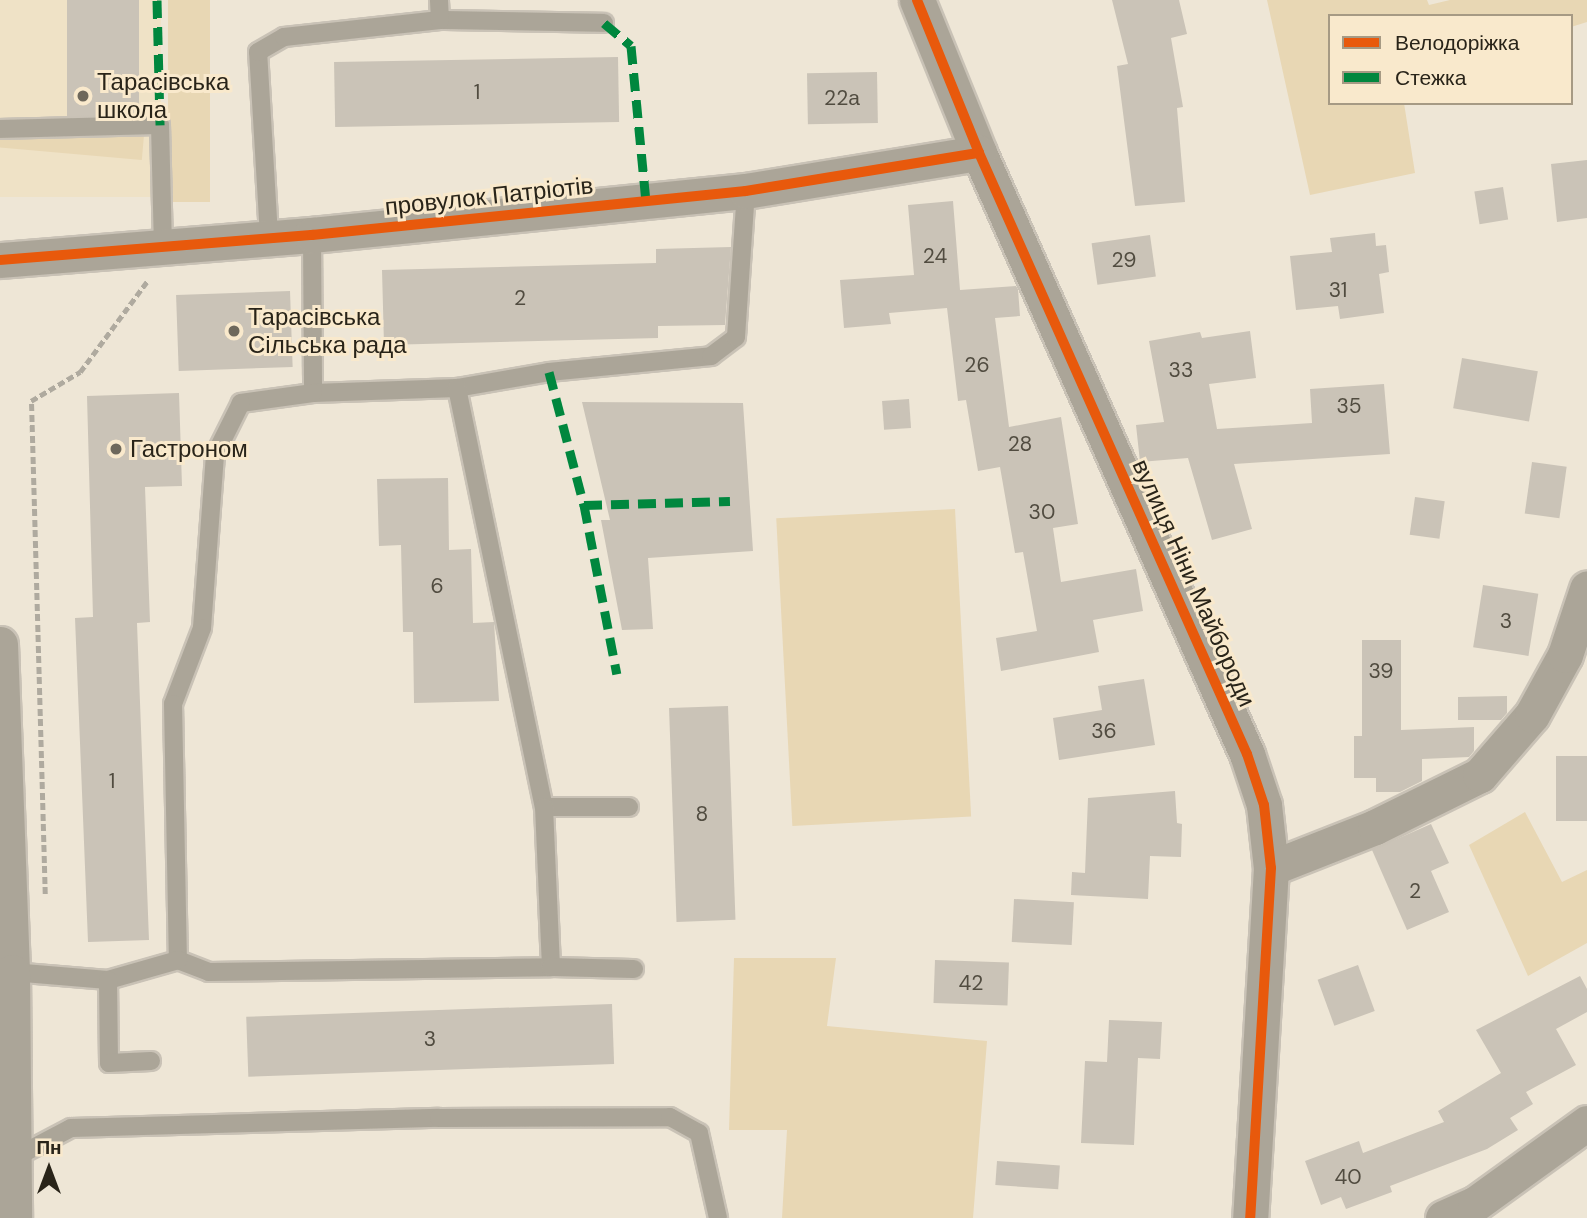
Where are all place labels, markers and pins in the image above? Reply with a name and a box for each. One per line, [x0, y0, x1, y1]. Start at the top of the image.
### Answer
place label: Тарасівська школа [97, 68, 229, 124]
marker: Тарасівська школа [75, 88, 91, 104]
place label: Тарасівська Сільська рада [248, 303, 406, 359]
marker: Тарасівська Сільська рада [226, 323, 242, 339]
place label: Гастроном [130, 435, 248, 463]
marker: Гастроном [108, 441, 124, 457]

